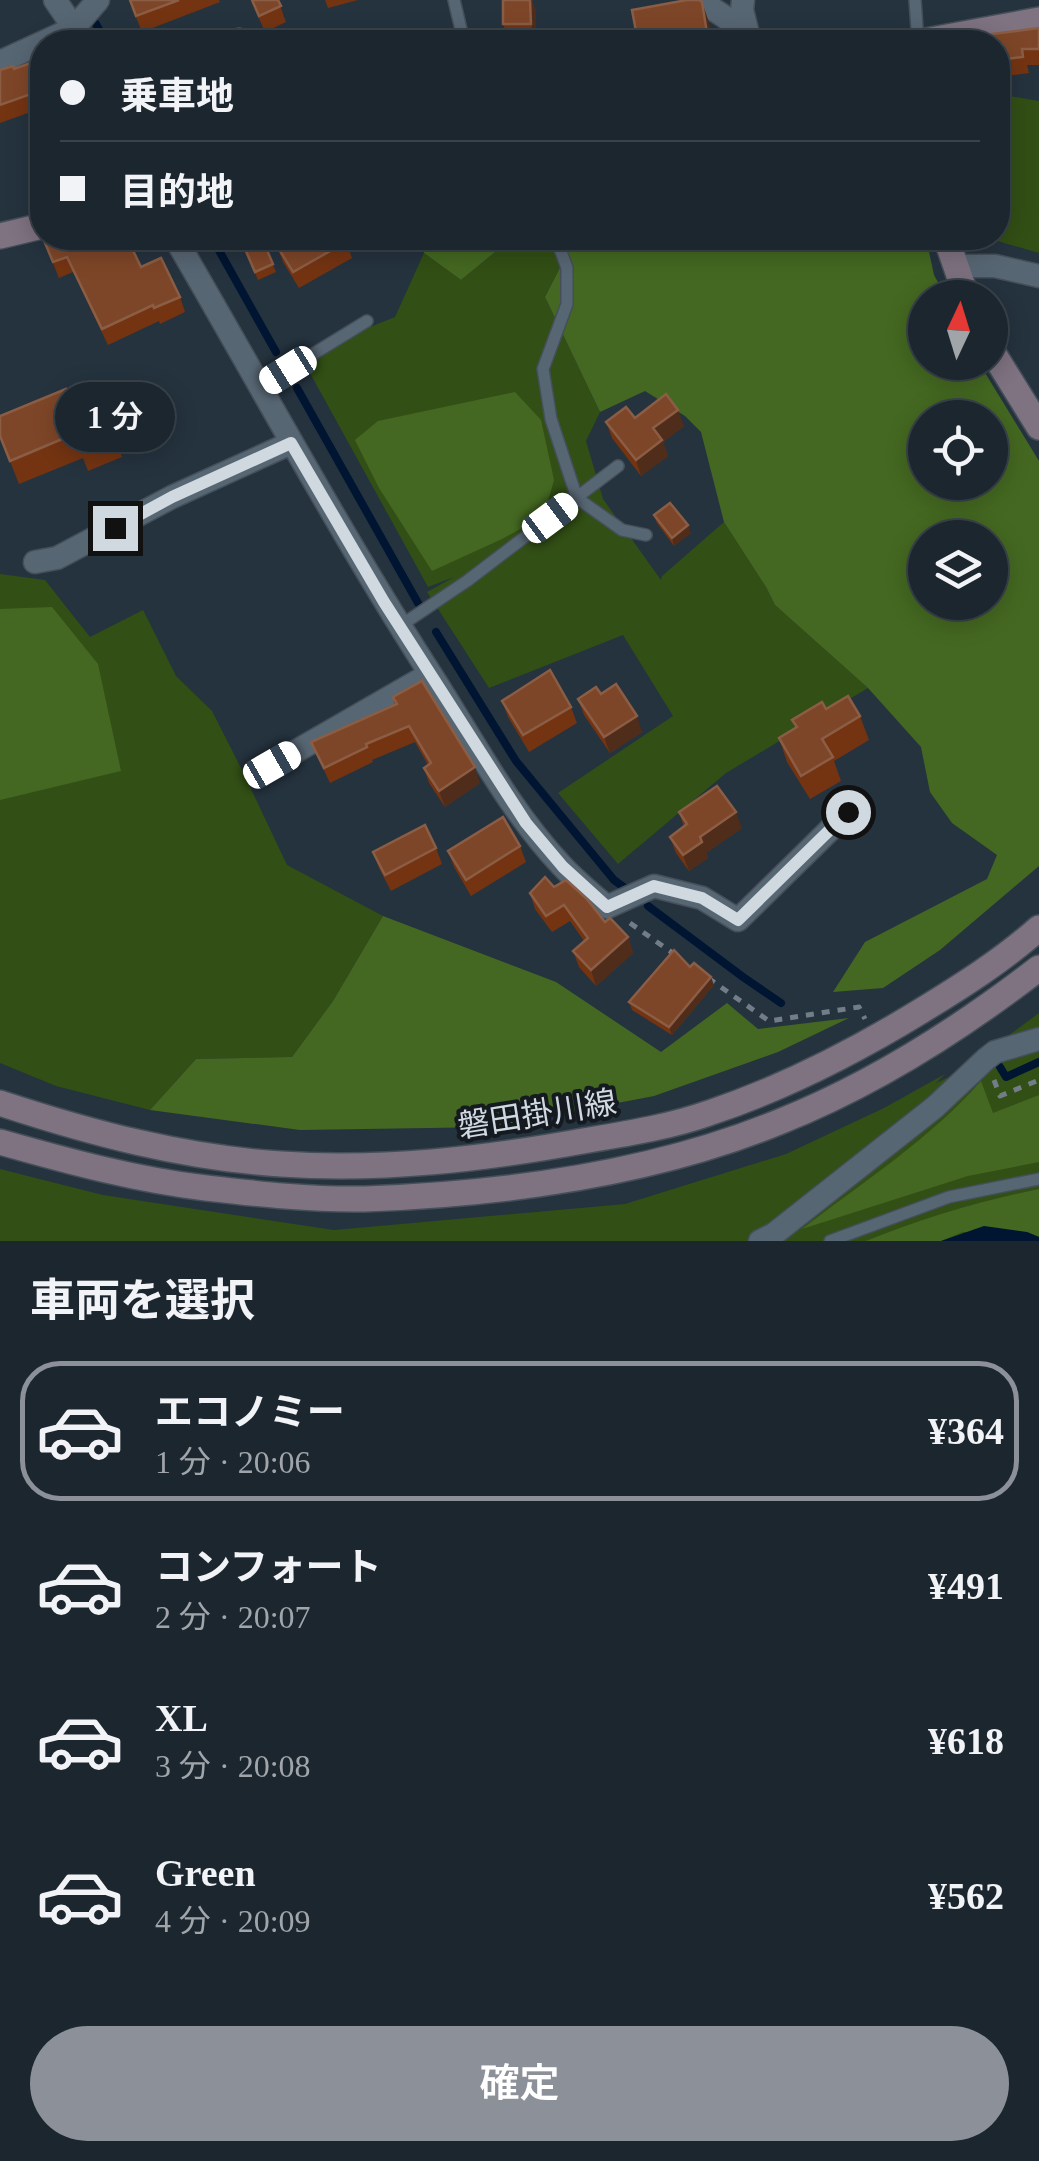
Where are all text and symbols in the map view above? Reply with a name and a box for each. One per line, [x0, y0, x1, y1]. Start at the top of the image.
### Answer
text: 乗車地 [120, 75, 234, 117]
text: 目的地 [120, 171, 234, 213]
north arrow [908, 280, 1008, 380]
map controls [908, 280, 1008, 620]
car [255, 341, 321, 399]
callout: 1 分 [55, 383, 175, 453]
text: 1 分 [87, 399, 143, 435]
button: locate [908, 400, 1008, 500]
car [517, 488, 583, 548]
route end [93, 506, 138, 551]
button: layers [908, 520, 1008, 620]
car [239, 737, 305, 793]
route start [826, 790, 871, 835]
street label: 磐田掛川線 [455, 1084, 619, 1144]
text: 車両を選択 [30, 1276, 255, 1326]
icon: car [35, 1386, 125, 1476]
text: エコノミー [155, 1391, 345, 1433]
text: ¥364 [928, 1410, 1004, 1452]
text: 1 分 · 20:06 [155, 1444, 311, 1480]
icon: car [35, 1541, 125, 1631]
text: コンフォート [155, 1546, 382, 1588]
text: ¥491 [928, 1565, 1004, 1607]
text: 2 分 · 20:07 [155, 1599, 311, 1635]
icon: car [35, 1696, 125, 1786]
text: XL [155, 1697, 208, 1739]
text: ¥618 [928, 1720, 1004, 1762]
text: 3 分 · 20:08 [155, 1748, 311, 1784]
icon: car [35, 1851, 125, 1941]
text: Green [155, 1852, 256, 1894]
text: ¥562 [928, 1875, 1004, 1917]
text: 4 分 · 20:09 [155, 1903, 311, 1939]
button: 確定 [30, 2026, 1009, 2141]

